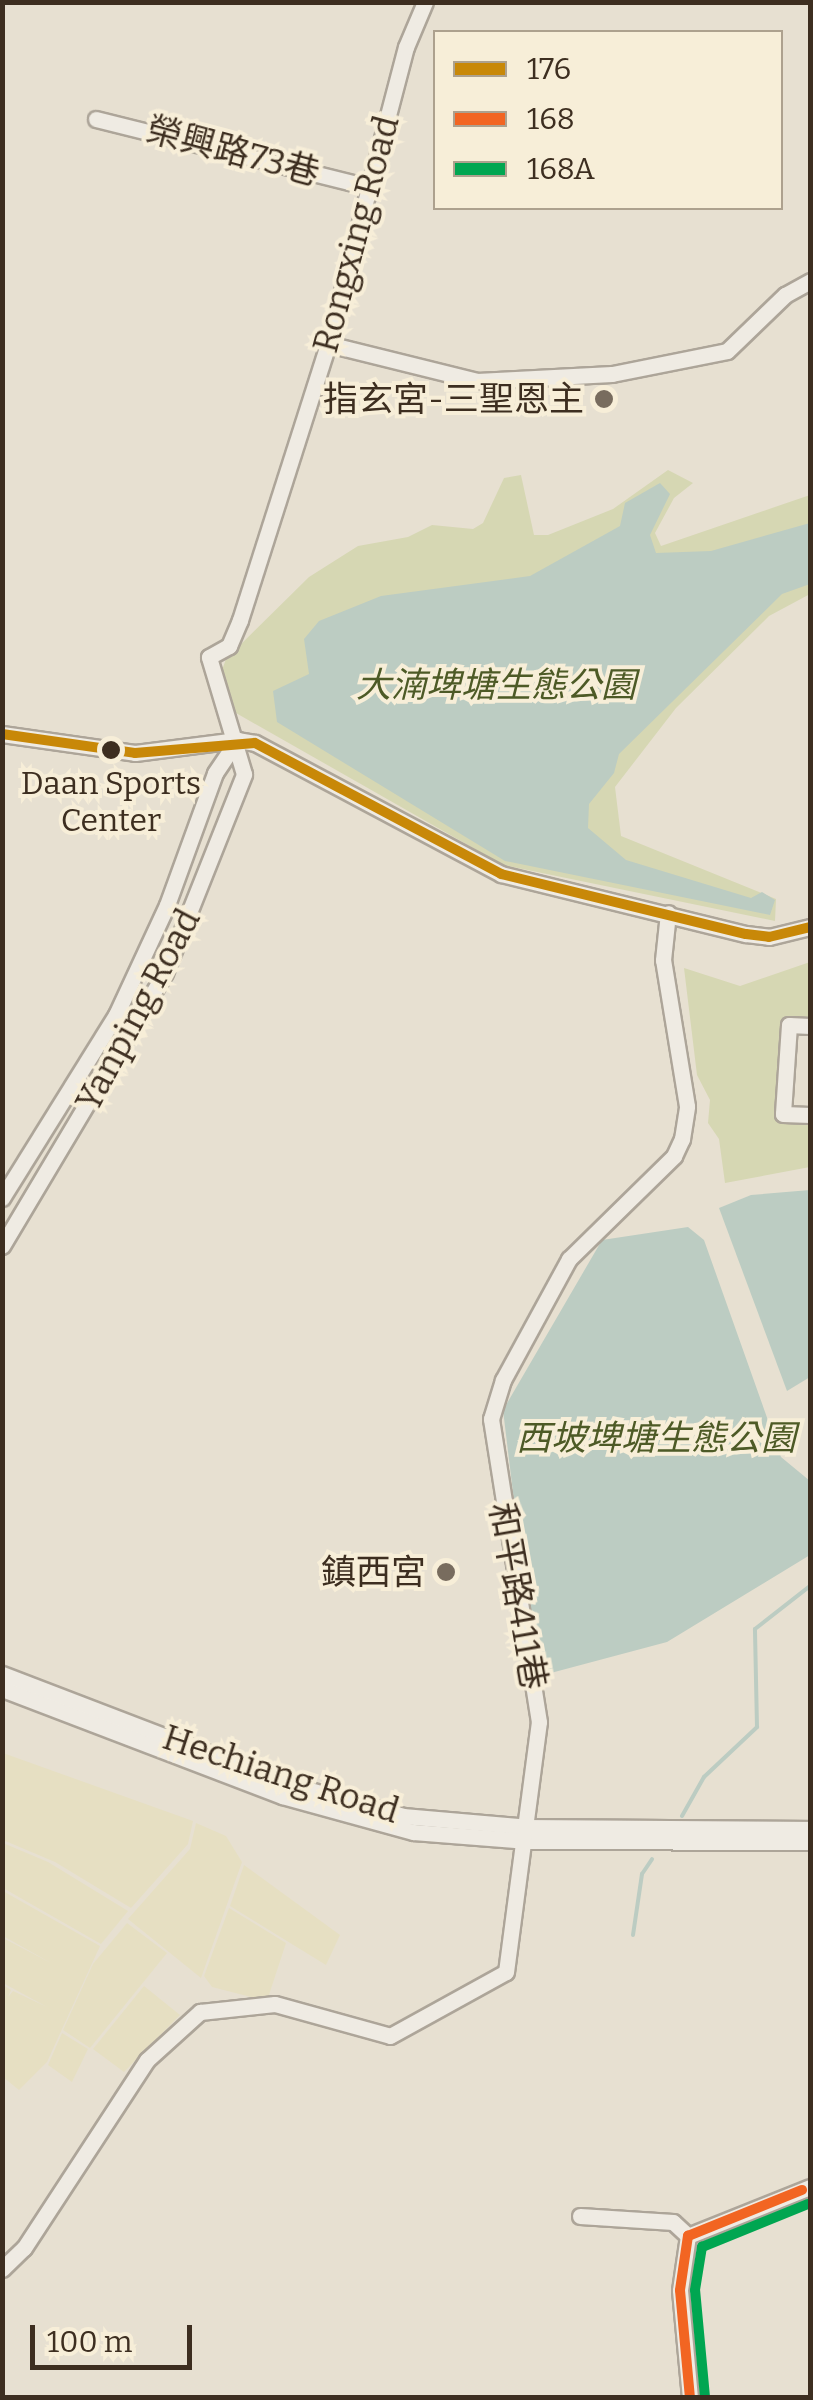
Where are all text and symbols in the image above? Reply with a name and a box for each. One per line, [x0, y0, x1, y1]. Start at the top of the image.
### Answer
legend [433, 30, 783, 210]
text: 176 [527, 51, 571, 87]
text: 168 [527, 101, 575, 137]
street label: 榮興路73巷 [142, 108, 324, 194]
street label: Rongxing Road [304, 111, 408, 357]
text: 168A [527, 151, 595, 187]
place label: 指玄宮-三聖恩主 [323, 378, 584, 420]
marker: 指玄宮-三聖恩主 [593, 388, 615, 410]
park label: 大湳埤塘生態公園 [356, 664, 636, 706]
marker: Daan Sports Center [101, 740, 121, 760]
place label: Daan Sports Center [21, 765, 201, 840]
street label: Yanping Road [67, 902, 209, 1118]
park label: 西坡埤塘生態公園 [516, 1417, 796, 1459]
street label: 和平路411巷 [481, 1499, 555, 1693]
place label: 鎮西宮 [321, 1551, 426, 1593]
marker: 鎮西宮 [435, 1561, 457, 1583]
street label: Hechiang Road [158, 1716, 404, 1832]
scale bar [35, 2305, 198, 2367]
text: 100 m [47, 2324, 132, 2360]

